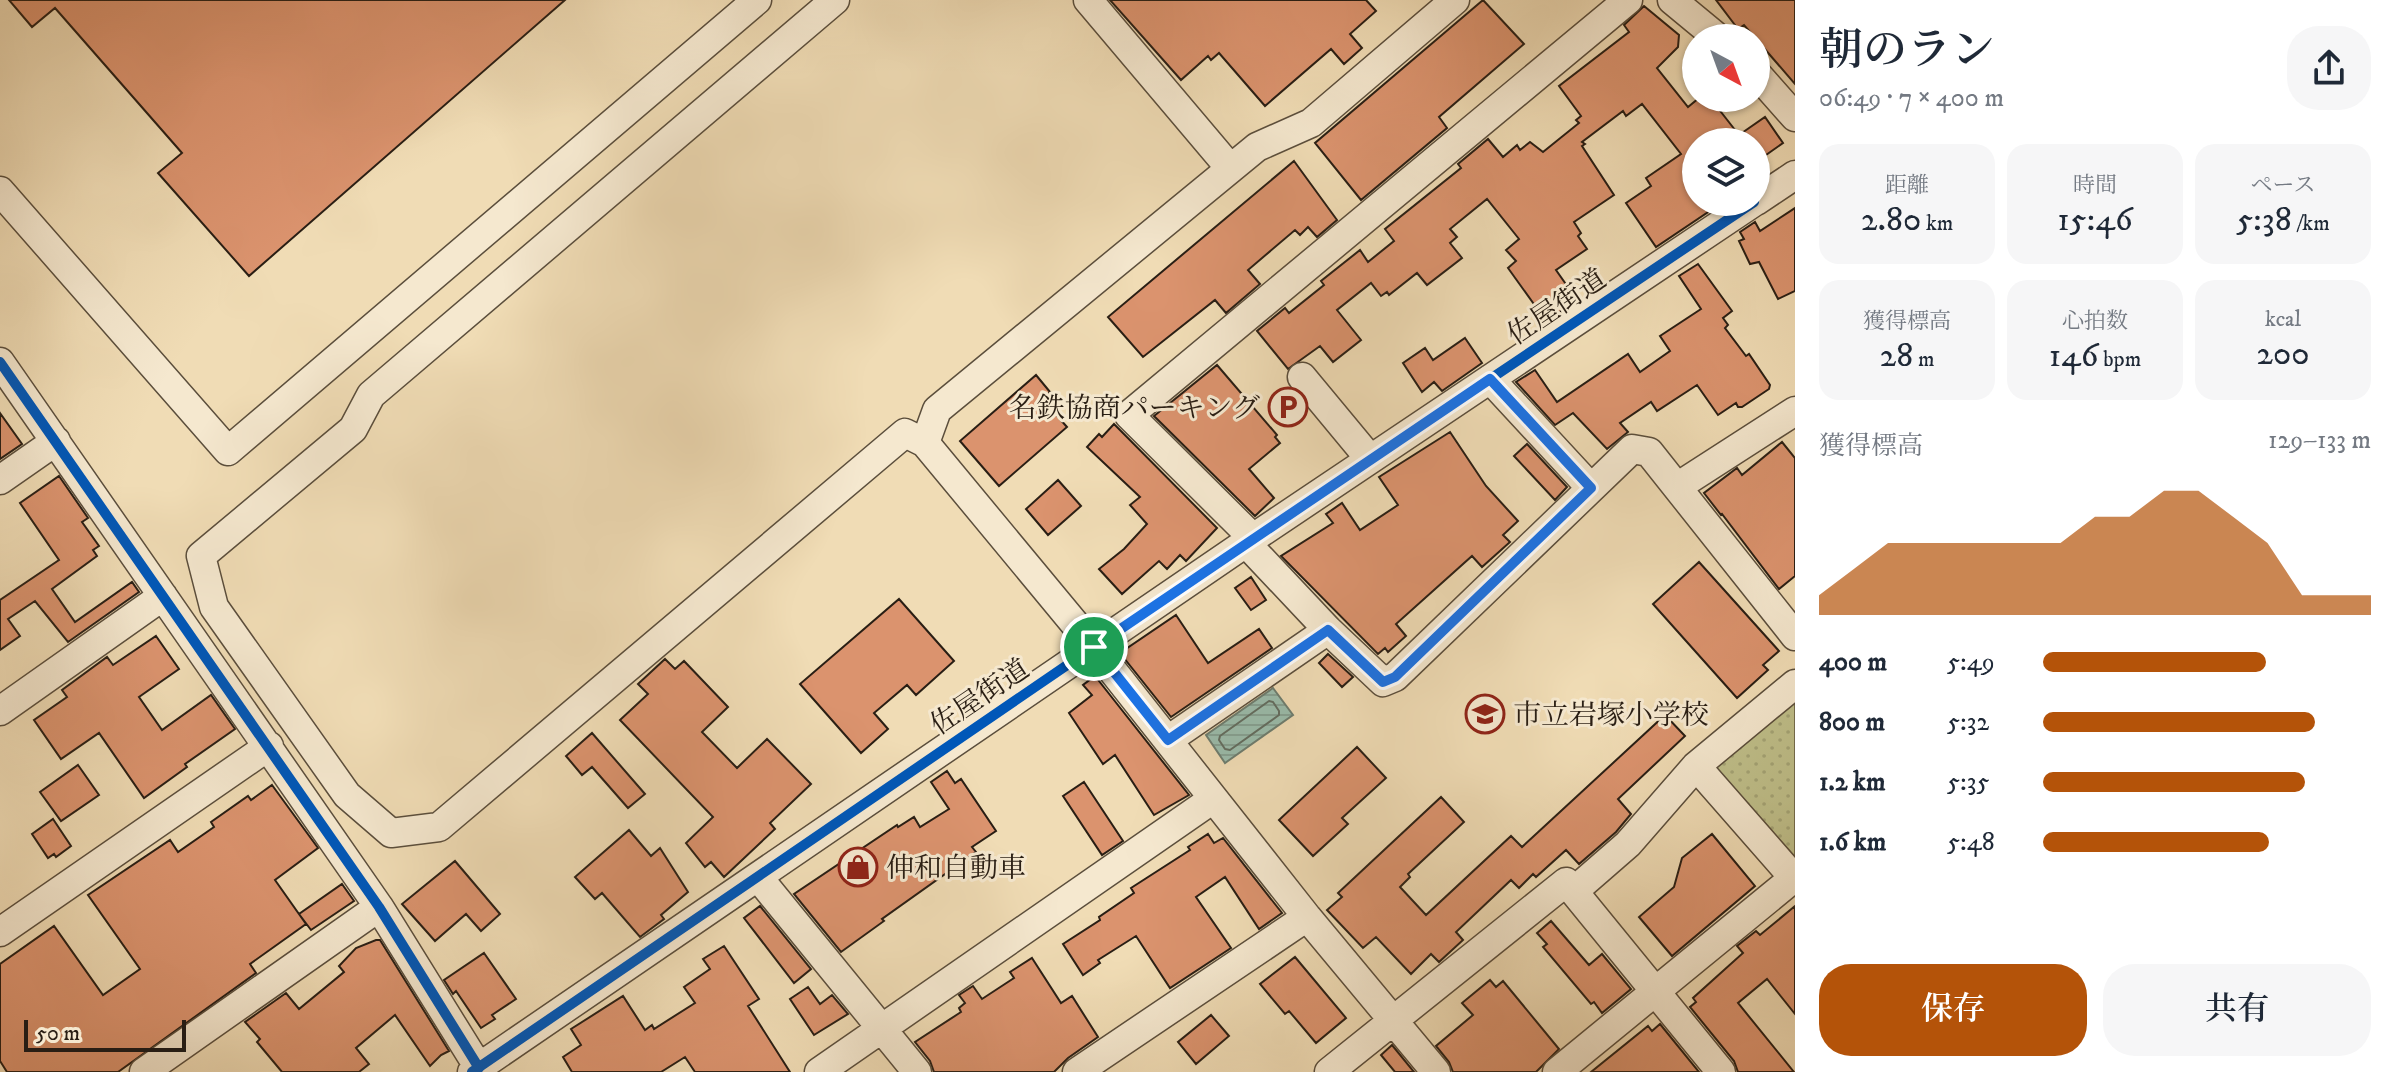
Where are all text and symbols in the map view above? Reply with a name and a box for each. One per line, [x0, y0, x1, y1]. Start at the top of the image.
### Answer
north arrow [1682, 24, 1770, 112]
map controls [1682, 24, 1770, 216]
text: 朝のラン [1819, 24, 1995, 79]
button: share [2287, 26, 2371, 110]
text: 06:49 · 7 × 400 m [1819, 82, 2004, 115]
button: layers [1682, 128, 1770, 216]
text: 距離 [1885, 172, 1929, 199]
text: 時間 [2073, 172, 2117, 199]
text: ペース [2251, 172, 2315, 199]
text: 2.80 [1861, 199, 1921, 241]
text: 15:46 [2057, 199, 2133, 241]
text: 5:38 [2236, 199, 2292, 241]
text: km [1921, 210, 1953, 237]
text: /km [2292, 210, 2330, 237]
street label: 佐屋街道 [1501, 261, 1613, 353]
text: kcal [2265, 306, 2301, 333]
text: 獲得標高 [1863, 308, 1951, 335]
text: 心拍数 [2062, 308, 2128, 335]
text: 200 [2256, 333, 2310, 375]
text: 28 [1880, 335, 1913, 377]
text: 146 [2049, 335, 2099, 377]
text: m [1913, 346, 1934, 373]
text: bpm [2099, 346, 2141, 373]
parking icon: 名鉄協商パーキング [1267, 386, 1309, 428]
place label: 名鉄協商パーキング [1009, 391, 1260, 426]
text: 129–133 m [2268, 424, 2371, 457]
text: 獲得標高 [1819, 430, 1923, 463]
pin [1060, 613, 1128, 681]
icon: arrive [1072, 625, 1116, 669]
text: 400 m [1819, 646, 1887, 679]
text: 5:49 [1947, 646, 1995, 679]
street label: 佐屋街道 [924, 651, 1036, 743]
school or university icon: 市立岩塚小学校 [1464, 693, 1506, 735]
place label: 市立岩塚小学校 [1513, 698, 1709, 733]
text: 800 m [1819, 706, 1885, 739]
text: 5:32 [1947, 706, 1989, 739]
text: 1.2 km [1819, 766, 1885, 799]
text: 5:35 [1947, 766, 1989, 799]
text: 1.6 km [1819, 826, 1886, 859]
text: 5:48 [1947, 826, 1995, 859]
shop icon: 伸和自動車 [837, 846, 879, 888]
place label: 伸和自動車 [886, 851, 1026, 886]
button: 保存 [1819, 964, 2087, 1056]
button: 共有 [2103, 964, 2371, 1056]
scale bar [24, 1016, 186, 1052]
text: 50 m [36, 1020, 80, 1047]

